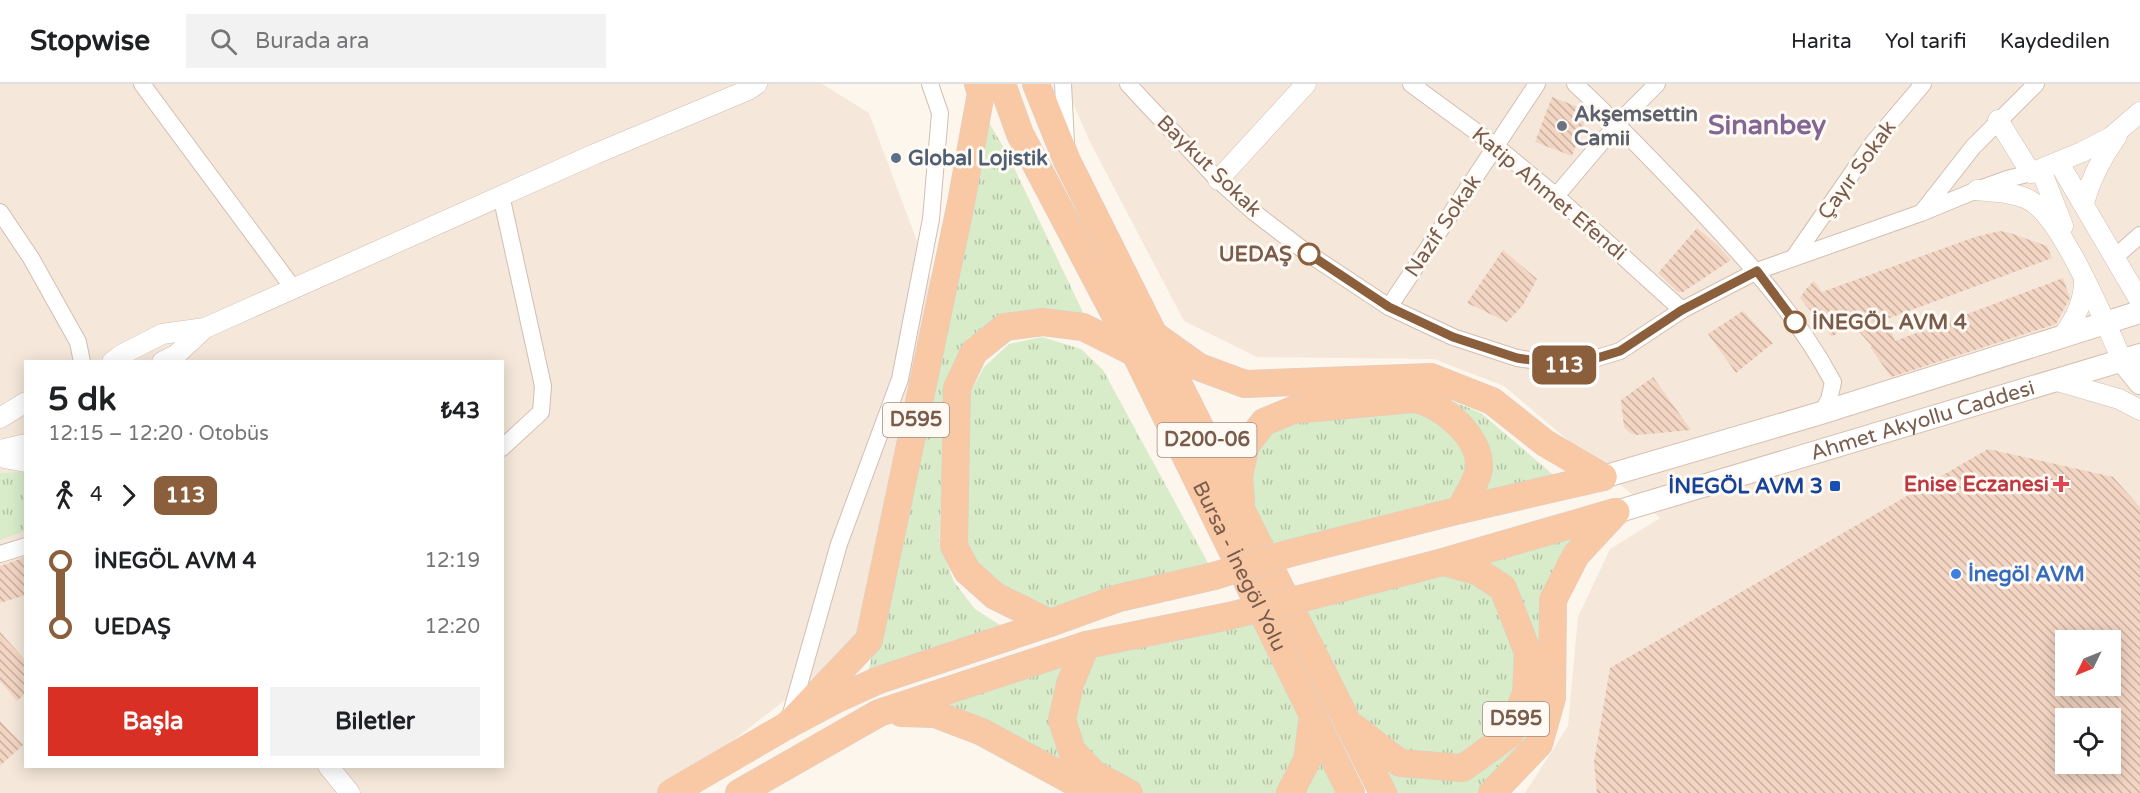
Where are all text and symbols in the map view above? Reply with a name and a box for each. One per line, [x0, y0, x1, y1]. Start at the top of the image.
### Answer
search box [186, 14, 606, 68]
text: Stopwise [30, 24, 150, 58]
icon: search [207, 25, 240, 58]
text: Burada ara [255, 28, 369, 54]
text: Harita [1791, 29, 1852, 54]
text: Yol tarifi [1885, 29, 1967, 54]
text: Kaydedilen [2000, 29, 2110, 54]
place label: Akşemsettin Camii [1574, 102, 1698, 151]
district label: Sinanbey [1708, 109, 1826, 142]
street label: Baykut Sokak [1152, 110, 1266, 222]
street label: Çayır Sokak [1813, 116, 1901, 224]
marker: Akşemsettin Camii [1555, 119, 1569, 133]
street label: Katip Ahmet Efendi [1467, 122, 1631, 266]
place label: Global Lojistik [908, 146, 1048, 171]
marker: Global Lojistik [889, 151, 903, 165]
street label: Nazif Sokak [1400, 170, 1486, 282]
place label: UEDAŞ [1219, 242, 1292, 267]
marker: UEDAŞ [1298, 243, 1320, 265]
place label: İNEGÖL AVM 4 [1812, 310, 1967, 335]
marker: İNEGÖL AVM 4 [1784, 311, 1806, 333]
line badge: 113 [1530, 346, 1598, 384]
text: 113 [1544, 353, 1584, 378]
street label: Ahmet Akyollu Caddesi [1807, 375, 2038, 466]
text: 5 dk [48, 380, 116, 419]
text: ₺43 [441, 398, 480, 424]
road number: D595 [883, 403, 949, 437]
text: 12:15 – 12:20 · Otobüs [48, 422, 269, 446]
road number: D200-06 [1158, 423, 1256, 457]
place label: Enise Eczanesi [1904, 472, 2049, 497]
place label: İNEGÖL AVM 3 [1668, 474, 1823, 499]
street label: Bursa - İnegöl Yolu [1187, 477, 1292, 655]
marker: Enise Eczanesi [2054, 477, 2068, 491]
icon: walk [48, 479, 81, 512]
icon: forward [112, 479, 145, 512]
marker: İNEGÖL AVM 3 [1828, 479, 1842, 493]
text: 4 [90, 483, 103, 507]
text: 113 [166, 483, 205, 508]
text: İNEGÖL AVM 4 [94, 548, 256, 574]
text: 12:19 [425, 549, 480, 573]
place label: İnegöl AVM [1968, 562, 2085, 587]
marker: İnegöl AVM [1949, 567, 1963, 581]
text: UEDAŞ [94, 614, 171, 640]
text: 12:20 [425, 615, 480, 639]
north arrow [2055, 630, 2121, 696]
map controls [2055, 630, 2121, 774]
button: Başla [48, 687, 258, 756]
button: Biletler [270, 687, 480, 756]
road number: D595 [1483, 702, 1549, 736]
button: locate [2055, 708, 2121, 774]

